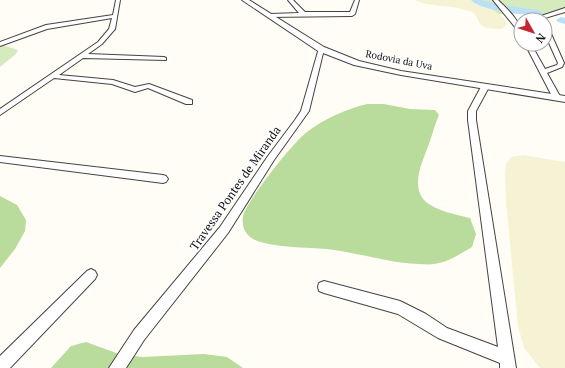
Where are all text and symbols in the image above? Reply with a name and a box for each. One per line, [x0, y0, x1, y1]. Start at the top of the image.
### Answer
north arrow [513, 12, 553, 52]
text: N [532, 31, 549, 46]
street label: Rodovia da Uva [364, 47, 434, 73]
street label: Travessa Pontes de Miranda [186, 123, 284, 253]

